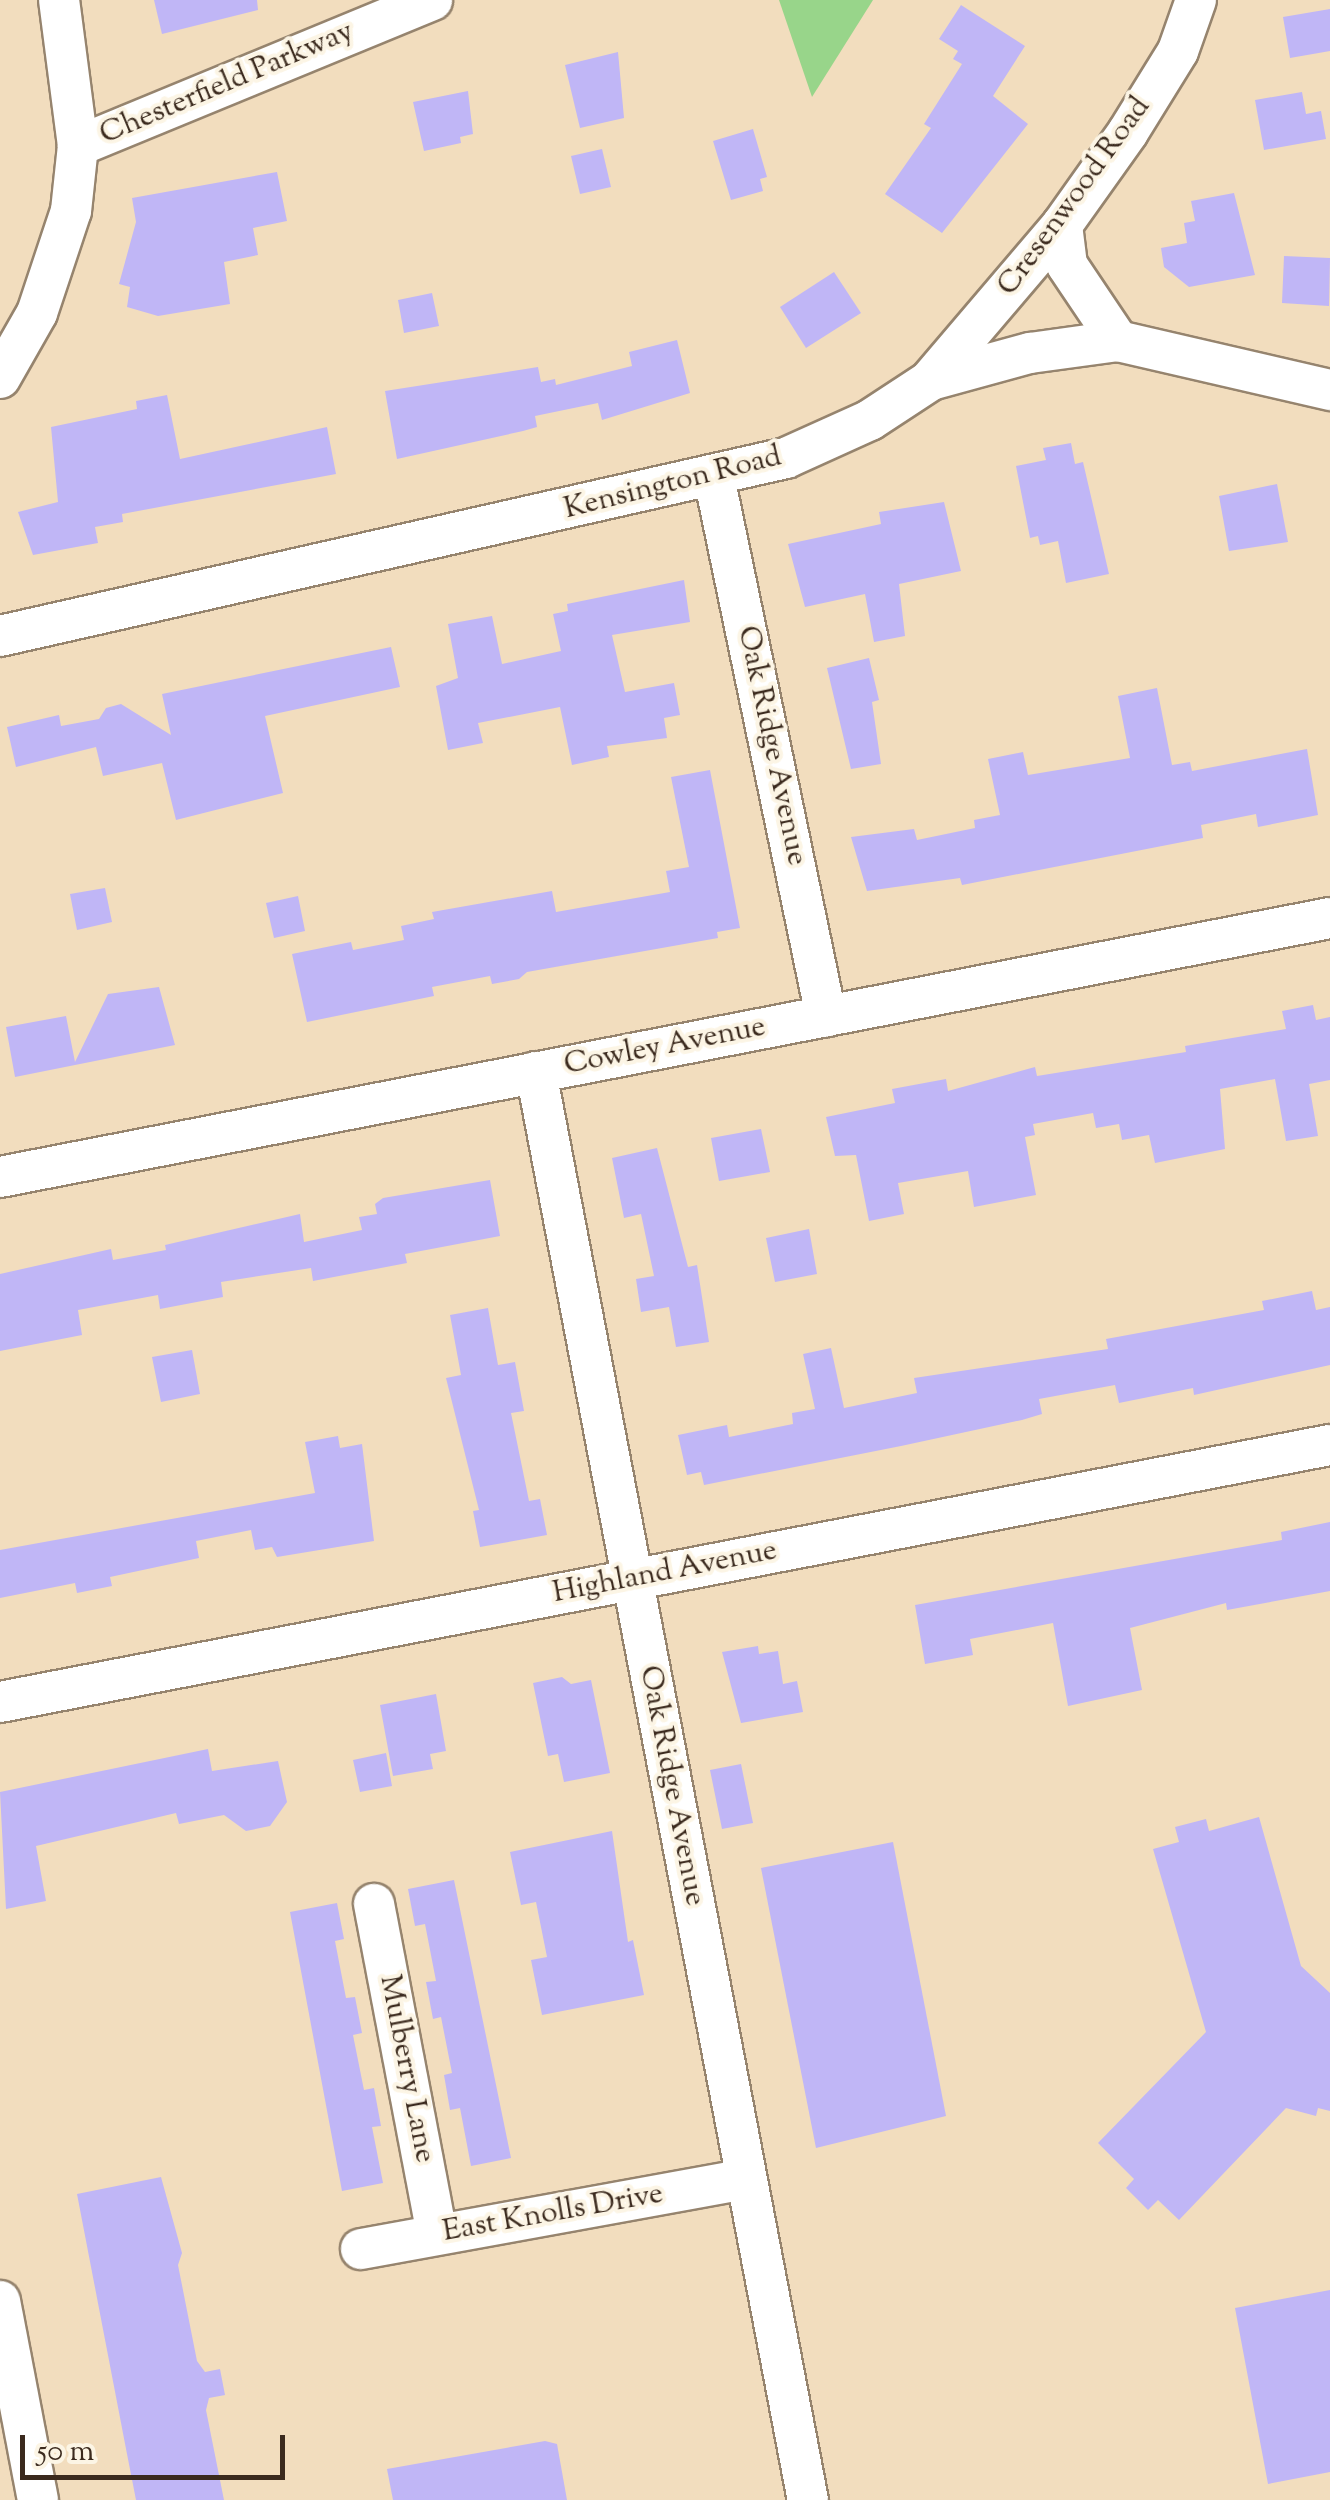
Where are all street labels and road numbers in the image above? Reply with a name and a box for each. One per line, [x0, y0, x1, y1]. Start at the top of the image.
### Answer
street label: Chesterfield Parkway [95, 14, 359, 154]
street label: Cresenwood Road [991, 91, 1159, 303]
street label: Kensington Road [561, 440, 785, 528]
street label: Oak Ridge Avenue [728, 623, 814, 869]
street label: Cowley Avenue [561, 1010, 769, 1084]
street label: Highland Avenue [550, 1534, 780, 1612]
street label: Oak Ridge Avenue [630, 1663, 712, 1909]
street label: Mulberry Lane [370, 1972, 442, 2166]
street label: East Knolls Drive [440, 2177, 666, 2251]

